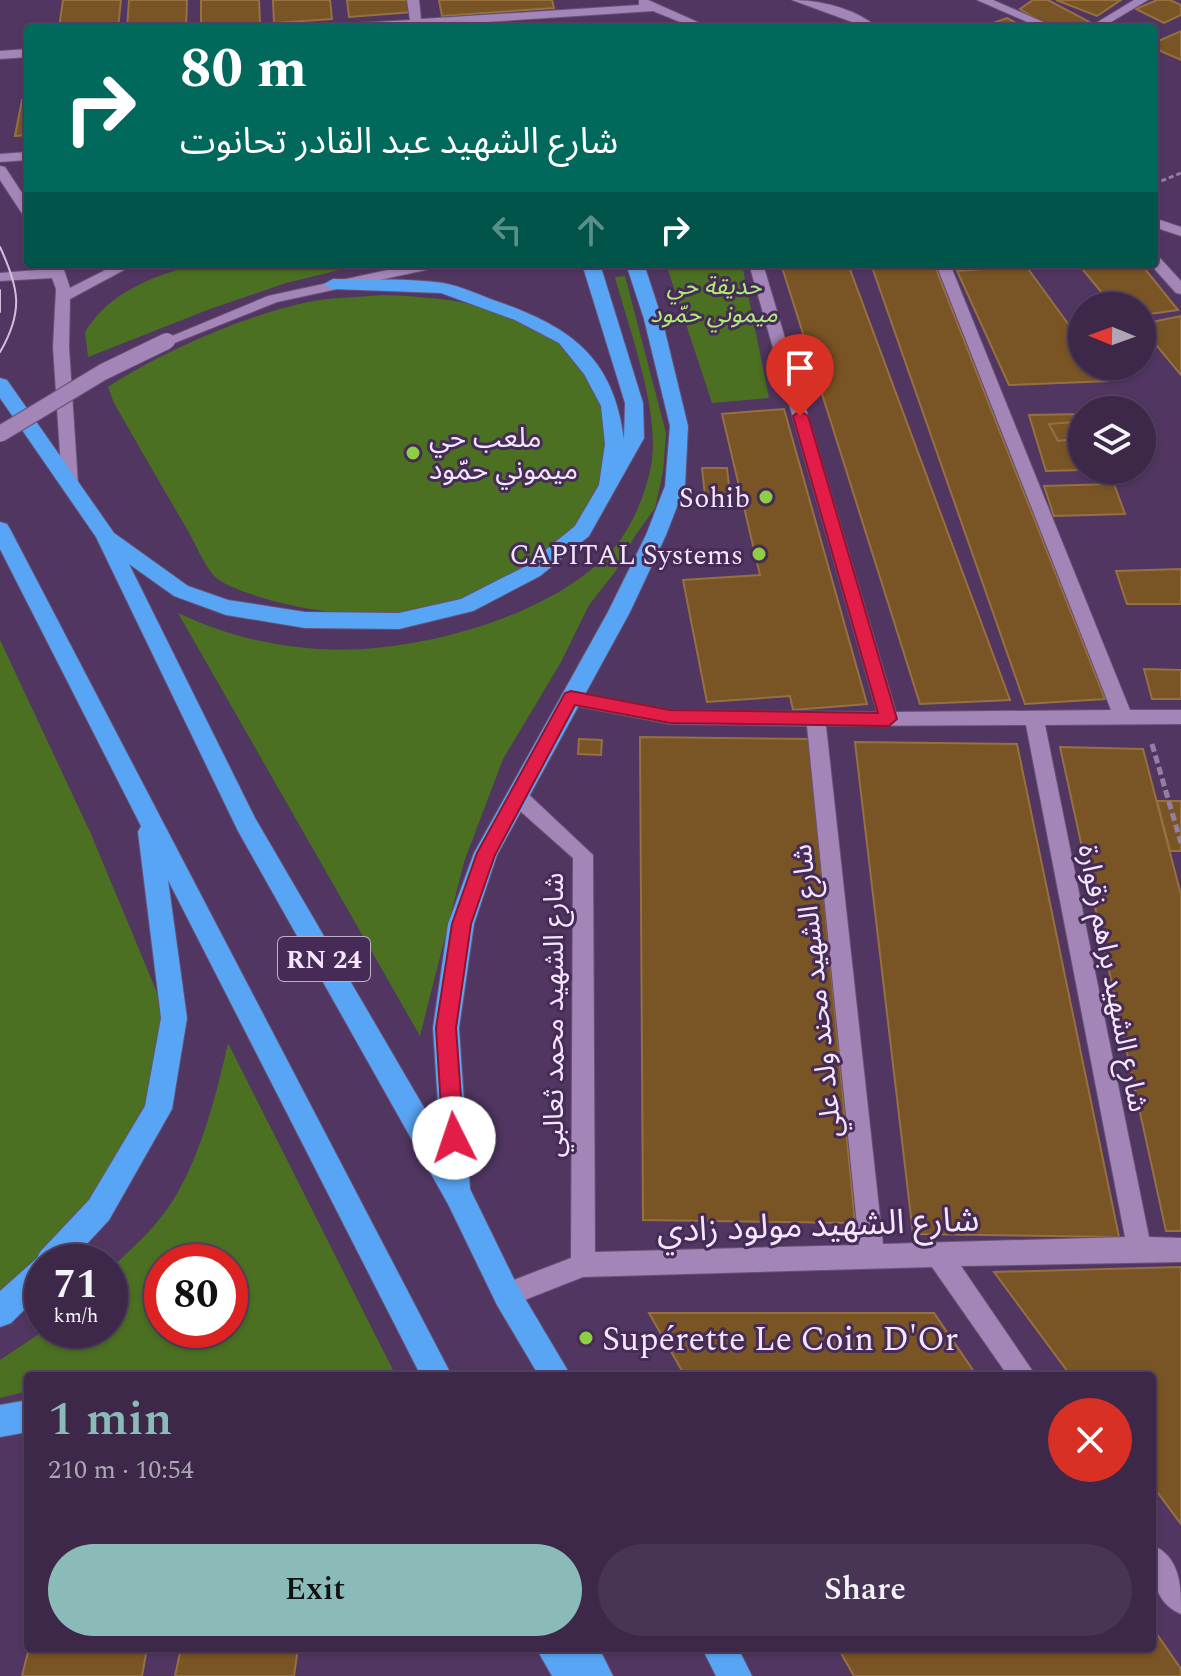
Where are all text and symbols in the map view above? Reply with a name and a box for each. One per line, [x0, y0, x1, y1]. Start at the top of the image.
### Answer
text: 80 m [180, 27, 307, 112]
icon: right [48, 56, 152, 160]
text: شارع الشهيد عبد القادر تحانوت [180, 115, 618, 170]
icon: left [485, 208, 529, 252]
icon: ahead [569, 208, 613, 252]
icon: right [653, 208, 697, 252]
park label: حديقة حي ميموني حمّود [650, 269, 778, 333]
north arrow [1068, 292, 1156, 380]
map controls [1068, 292, 1156, 484]
pin [766, 334, 834, 416]
icon: arrive [778, 346, 822, 390]
button: layers [1068, 396, 1156, 484]
place label: ملعب حي ميموني حمّود [429, 417, 578, 492]
marker: ملعب حي ميموني حمّود [404, 444, 422, 462]
place label: Sohib [679, 477, 750, 520]
marker: Sohib [757, 488, 775, 506]
place label: CAPITAL Systems [509, 534, 743, 577]
marker: CAPITAL Systems [750, 545, 768, 563]
street label: شارع الشهيد براهم زقوارة [1066, 841, 1160, 1116]
street label: شارع الشهيد محند ولد علي [781, 842, 854, 1140]
street label: شارع الشهيد محمد ثعالبي [533, 872, 576, 1158]
road number: RN 24 [278, 937, 370, 981]
position arrow [412, 1096, 496, 1180]
street label: شارع الشهيد مولود زادي [656, 1194, 980, 1258]
speed limit sign: 80 [144, 1244, 248, 1348]
text: 71 [54, 1255, 98, 1316]
text: km/h [54, 1301, 99, 1331]
place label: Supérette Le Coin D'Or [602, 1314, 958, 1366]
marker: Supérette Le Coin D'Or [577, 1329, 595, 1347]
text: 1 min [48, 1383, 173, 1456]
button: close [1048, 1398, 1132, 1482]
text: 210 m · 10:54 [48, 1450, 194, 1490]
button: Exit [48, 1544, 582, 1636]
button: Share [598, 1544, 1132, 1636]

